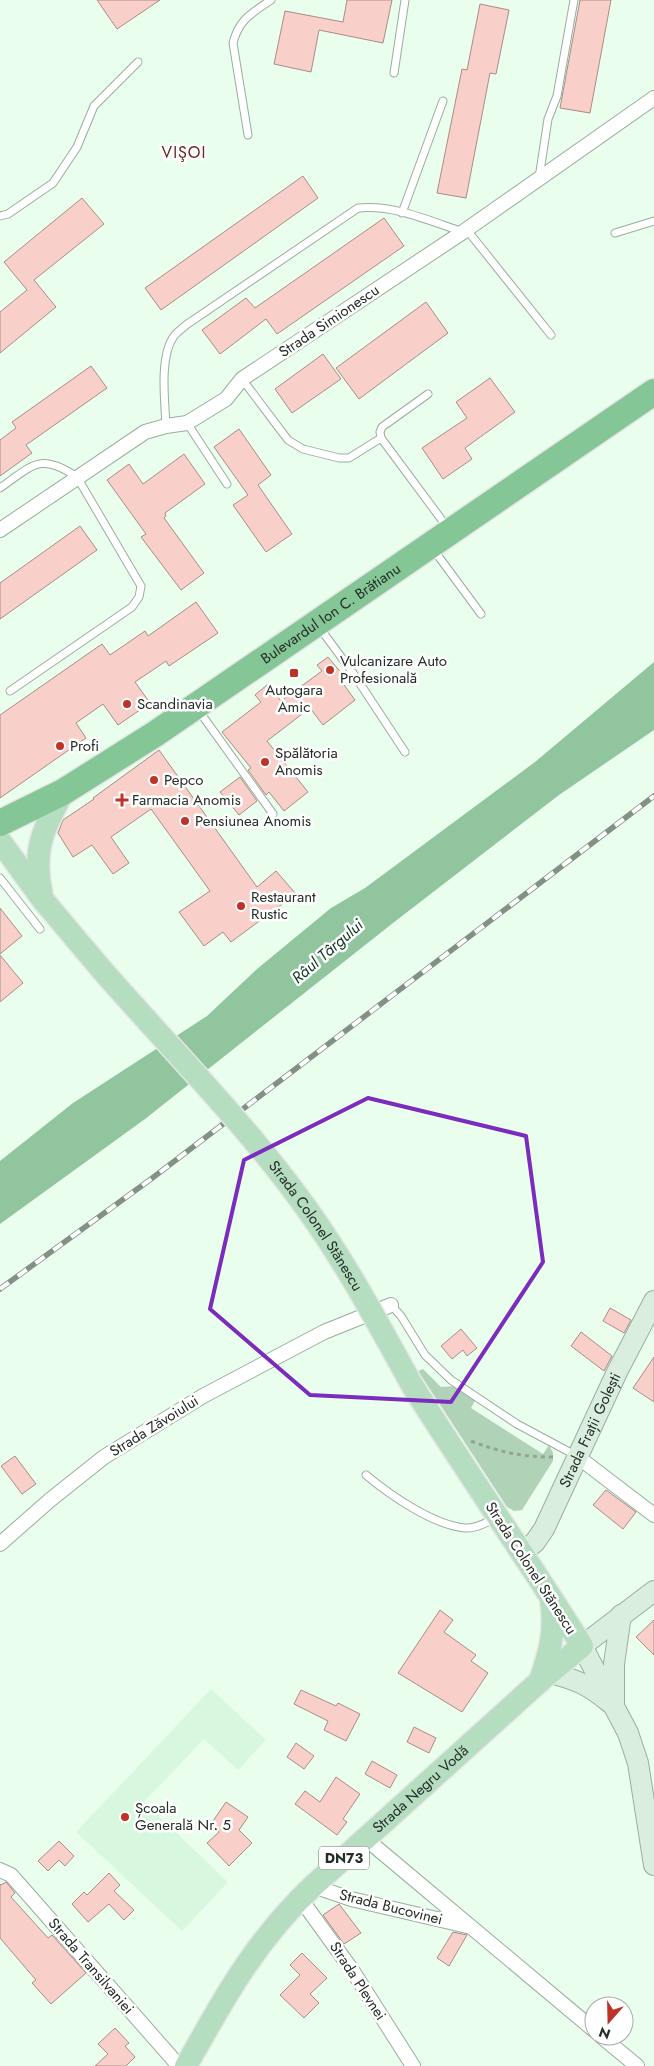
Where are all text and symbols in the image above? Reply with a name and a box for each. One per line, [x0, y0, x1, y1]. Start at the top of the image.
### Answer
district label: VIŞOI [162, 141, 206, 164]
street label: Strada Simionescu [274, 279, 384, 363]
street label: Bulevardul Ion C. Brătianu [256, 558, 405, 669]
place label: Vulcanizare Auto Profesională [340, 650, 447, 689]
marker: Vulcanizare Auto Profesională [324, 664, 336, 676]
marker: Autogara Amic [288, 667, 300, 679]
place label: Autogara Amic [265, 679, 323, 718]
place label: Scandinavia [137, 693, 213, 715]
marker: Scandinavia [121, 698, 133, 710]
place label: Profi [70, 735, 99, 757]
marker: Profi [54, 740, 66, 752]
place label: Spălătoria Anomis [275, 742, 338, 781]
marker: Spălătoria Anomis [259, 756, 271, 768]
place label: Pepco [164, 769, 203, 791]
marker: Pepco [148, 774, 160, 786]
place label: Farmacia Anomis [132, 789, 241, 811]
marker: Farmacia Anomis [116, 794, 128, 806]
place label: Pensiunea Anomis [195, 810, 311, 832]
marker: Pensiunea Anomis [179, 815, 191, 827]
place label: Restaurant Rustic [251, 886, 316, 925]
marker: Restaurant Rustic [235, 900, 247, 912]
water label: Râul Târgului [287, 913, 369, 989]
street label: Strada Colonel Stănescu [263, 1156, 368, 1295]
street label: Strada Frații Golești [554, 1369, 626, 1491]
street label: Strada Zăvoiului [105, 1390, 203, 1462]
street label: Strada Colonel Stănescu [480, 1497, 582, 1639]
street label: Strada Negru Vodă [367, 1740, 473, 1838]
place label: Școala Generală Nr. 5 [135, 1797, 231, 1836]
marker: Școala Generală Nr. 5 [119, 1811, 131, 1823]
road number: DN73 [319, 1846, 369, 1870]
street label: Strada Bucovinei [337, 1884, 445, 1930]
street label: Strada Transilvaniei [43, 1913, 139, 2019]
street label: Strada Plevnei [324, 1937, 392, 2025]
north arrow [584, 1996, 634, 2046]
text: N [596, 2022, 613, 2045]

